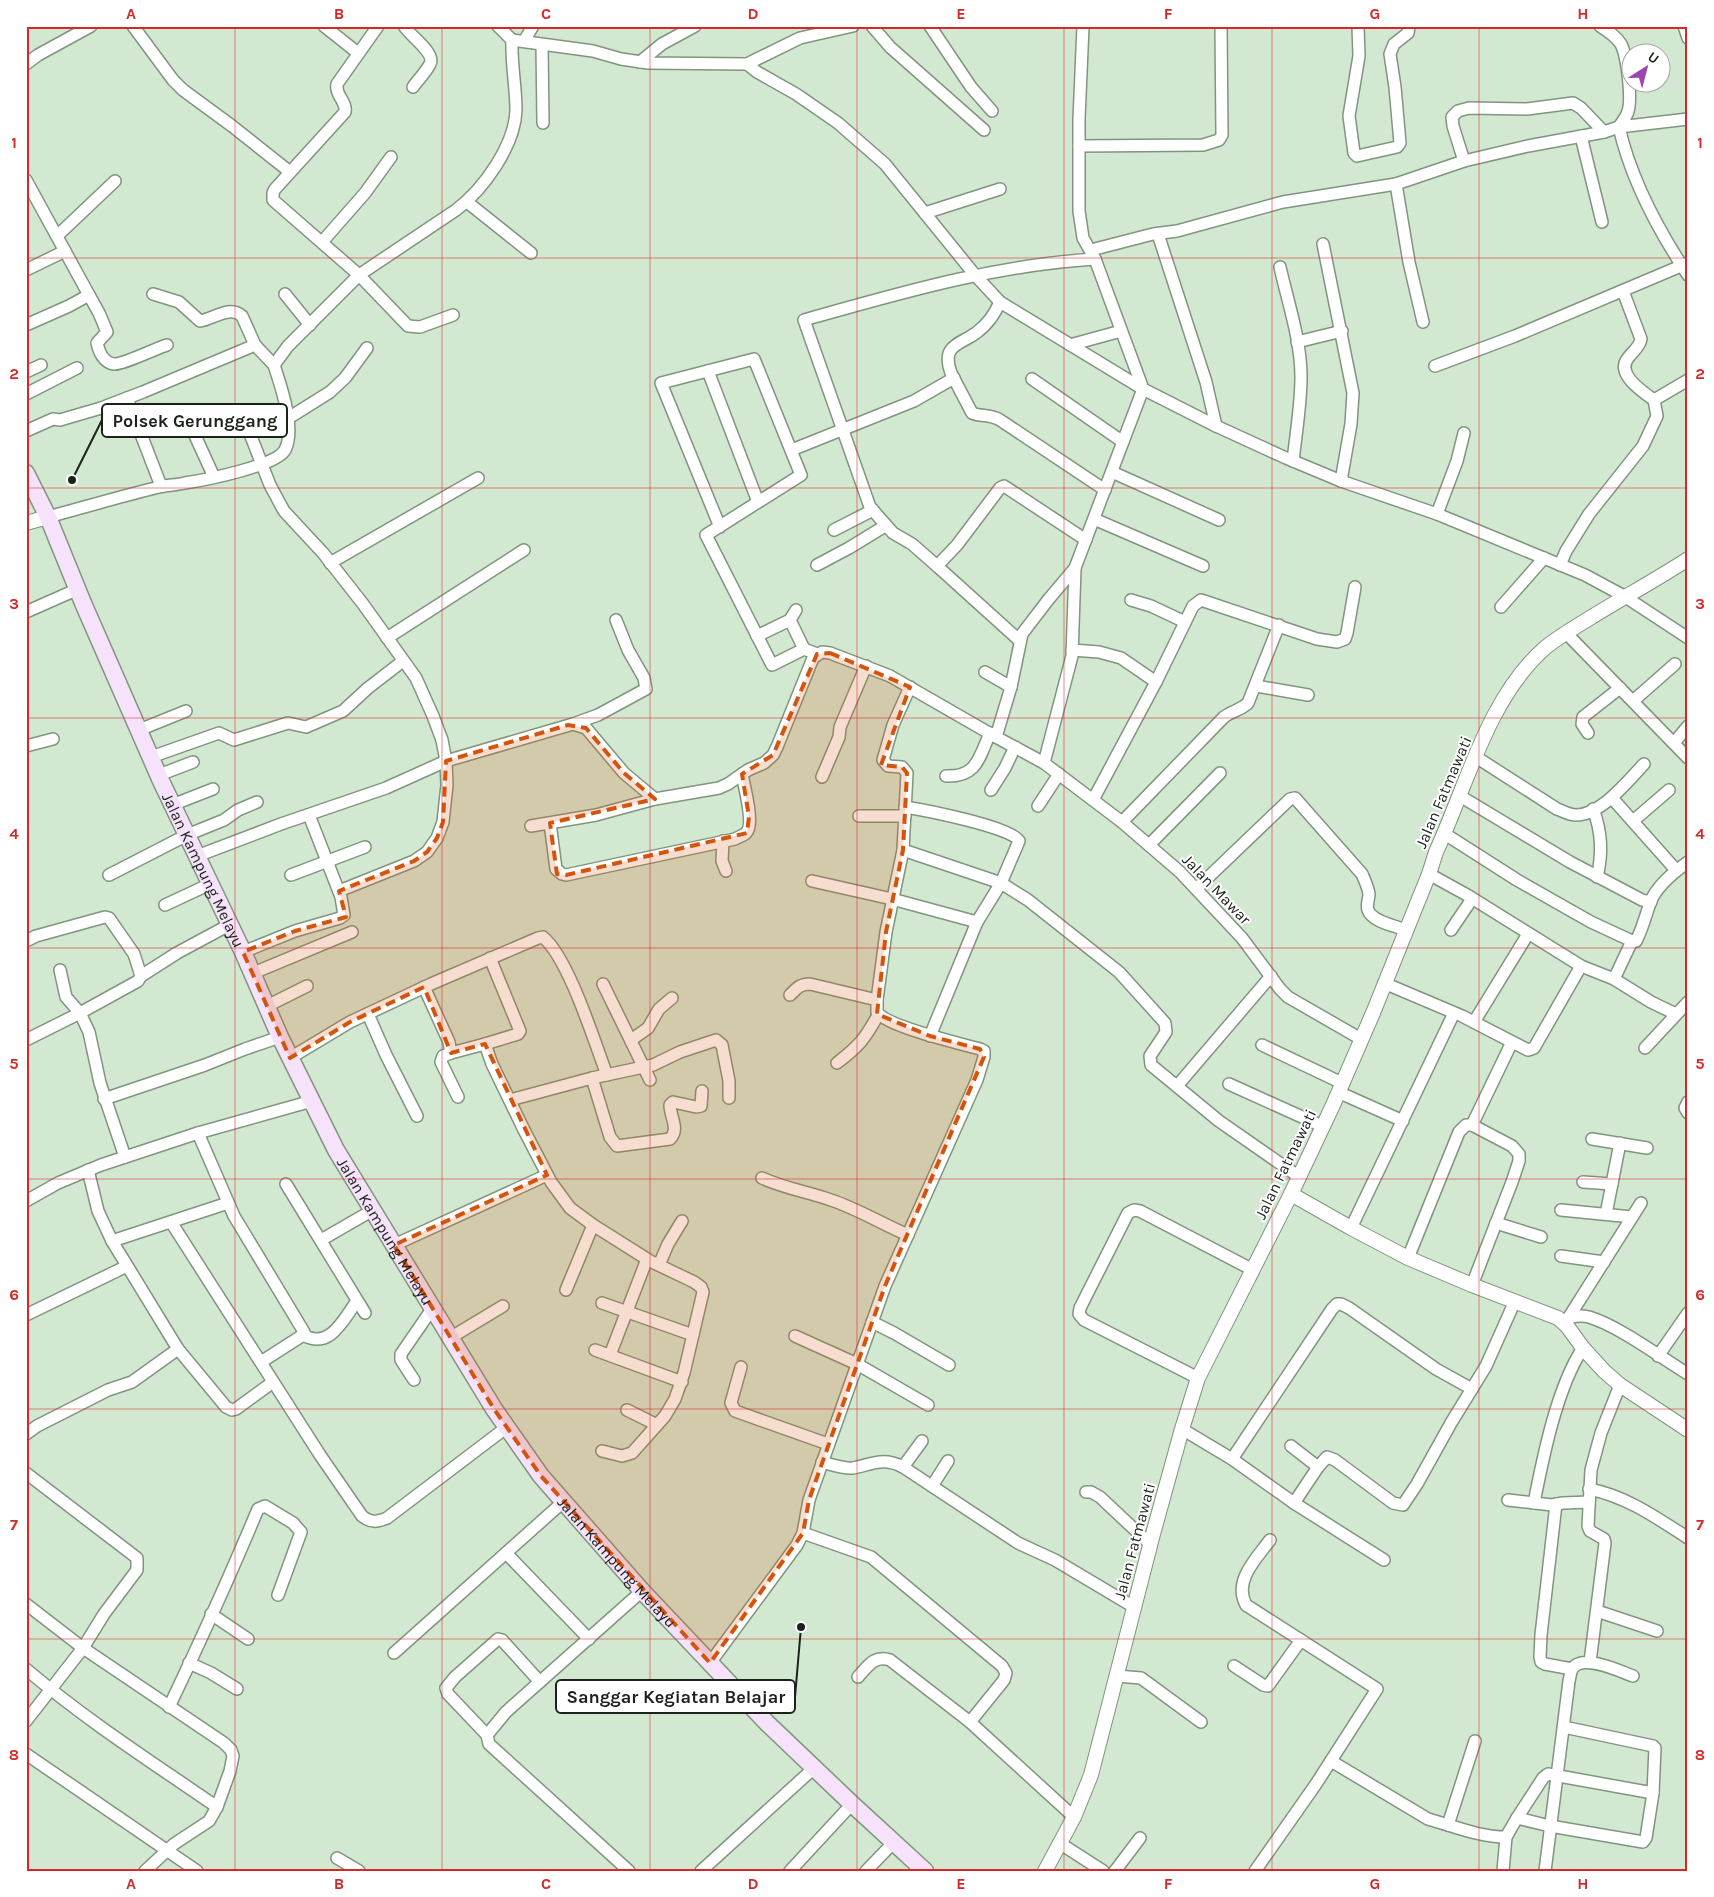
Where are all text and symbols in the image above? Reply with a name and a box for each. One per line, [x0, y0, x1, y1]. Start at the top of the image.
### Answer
text: A [126, 4, 136, 23]
text: B [334, 4, 344, 23]
text: C [541, 4, 551, 23]
text: D [748, 4, 759, 23]
text: E [956, 4, 966, 23]
text: F [1164, 4, 1173, 23]
text: G [1370, 4, 1380, 23]
text: H [1577, 4, 1589, 23]
north arrow [1622, 42, 1672, 92]
text: U [1644, 48, 1662, 68]
text: 1 [11, 133, 17, 152]
text: 1 [1697, 133, 1703, 152]
text: 2 [9, 364, 19, 383]
text: 2 [1695, 364, 1705, 383]
callout: Polsek Gerunggang [102, 404, 287, 437]
text: Polsek Gerunggang [113, 410, 278, 432]
text: 3 [9, 594, 19, 613]
text: 3 [1695, 594, 1705, 613]
street label: Jalan Fatmawati [1411, 733, 1476, 851]
street label: Jalan Kampung Melayu [158, 790, 248, 951]
text: 4 [9, 824, 19, 843]
text: 4 [1695, 824, 1705, 843]
street label: Jalan Mawar [1178, 850, 1255, 929]
text: 5 [9, 1054, 19, 1073]
text: 5 [1695, 1054, 1705, 1073]
street label: Jalan Fatmawati [1251, 1106, 1320, 1222]
street label: Jalan Kampung Melayu [333, 1154, 437, 1309]
text: 6 [9, 1285, 19, 1304]
text: 6 [1695, 1285, 1705, 1304]
street label: Jalan Fatmawati [1110, 1481, 1159, 1601]
street label: Jalan Kampung Melayu [553, 1493, 681, 1632]
text: 7 [10, 1515, 18, 1534]
text: 7 [1696, 1515, 1704, 1534]
callout: Sanggar Kegiatan Belajar [556, 1680, 795, 1713]
text: Sanggar Kegiatan Belajar [567, 1686, 785, 1708]
text: 8 [9, 1745, 19, 1764]
text: 8 [1695, 1745, 1705, 1764]
text: A [126, 1874, 136, 1893]
text: B [334, 1874, 344, 1893]
text: C [541, 1874, 551, 1893]
text: D [748, 1874, 759, 1893]
text: E [956, 1874, 966, 1893]
text: F [1164, 1874, 1173, 1893]
text: G [1370, 1874, 1380, 1893]
text: H [1577, 1874, 1589, 1893]

